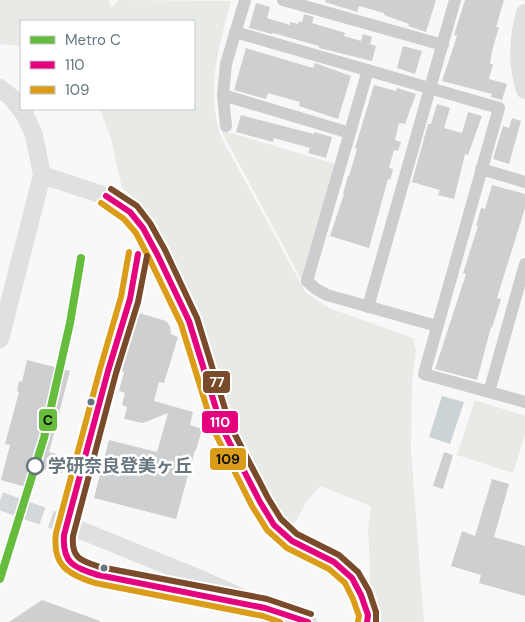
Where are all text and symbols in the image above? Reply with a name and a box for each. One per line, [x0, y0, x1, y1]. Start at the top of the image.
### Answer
legend [20, 20, 195, 110]
text: Metro C [65, 30, 121, 50]
text: 110 [65, 55, 85, 75]
text: 109 [65, 80, 89, 100]
line badge: 77 [202, 370, 231, 394]
text: 77 [209, 373, 225, 391]
unlabelled marker [86, 397, 96, 407]
line badge: C [38, 408, 58, 432]
line badge: 110 [201, 410, 239, 434]
text: C [43, 411, 53, 429]
text: 110 [210, 413, 230, 431]
line badge: 109 [209, 447, 247, 471]
text: 109 [216, 450, 240, 468]
place label: 学研奈良登美ヶ丘 [48, 454, 192, 478]
marker: 学研奈良登美ヶ丘 [26, 457, 44, 475]
unlabelled marker [99, 563, 109, 573]

